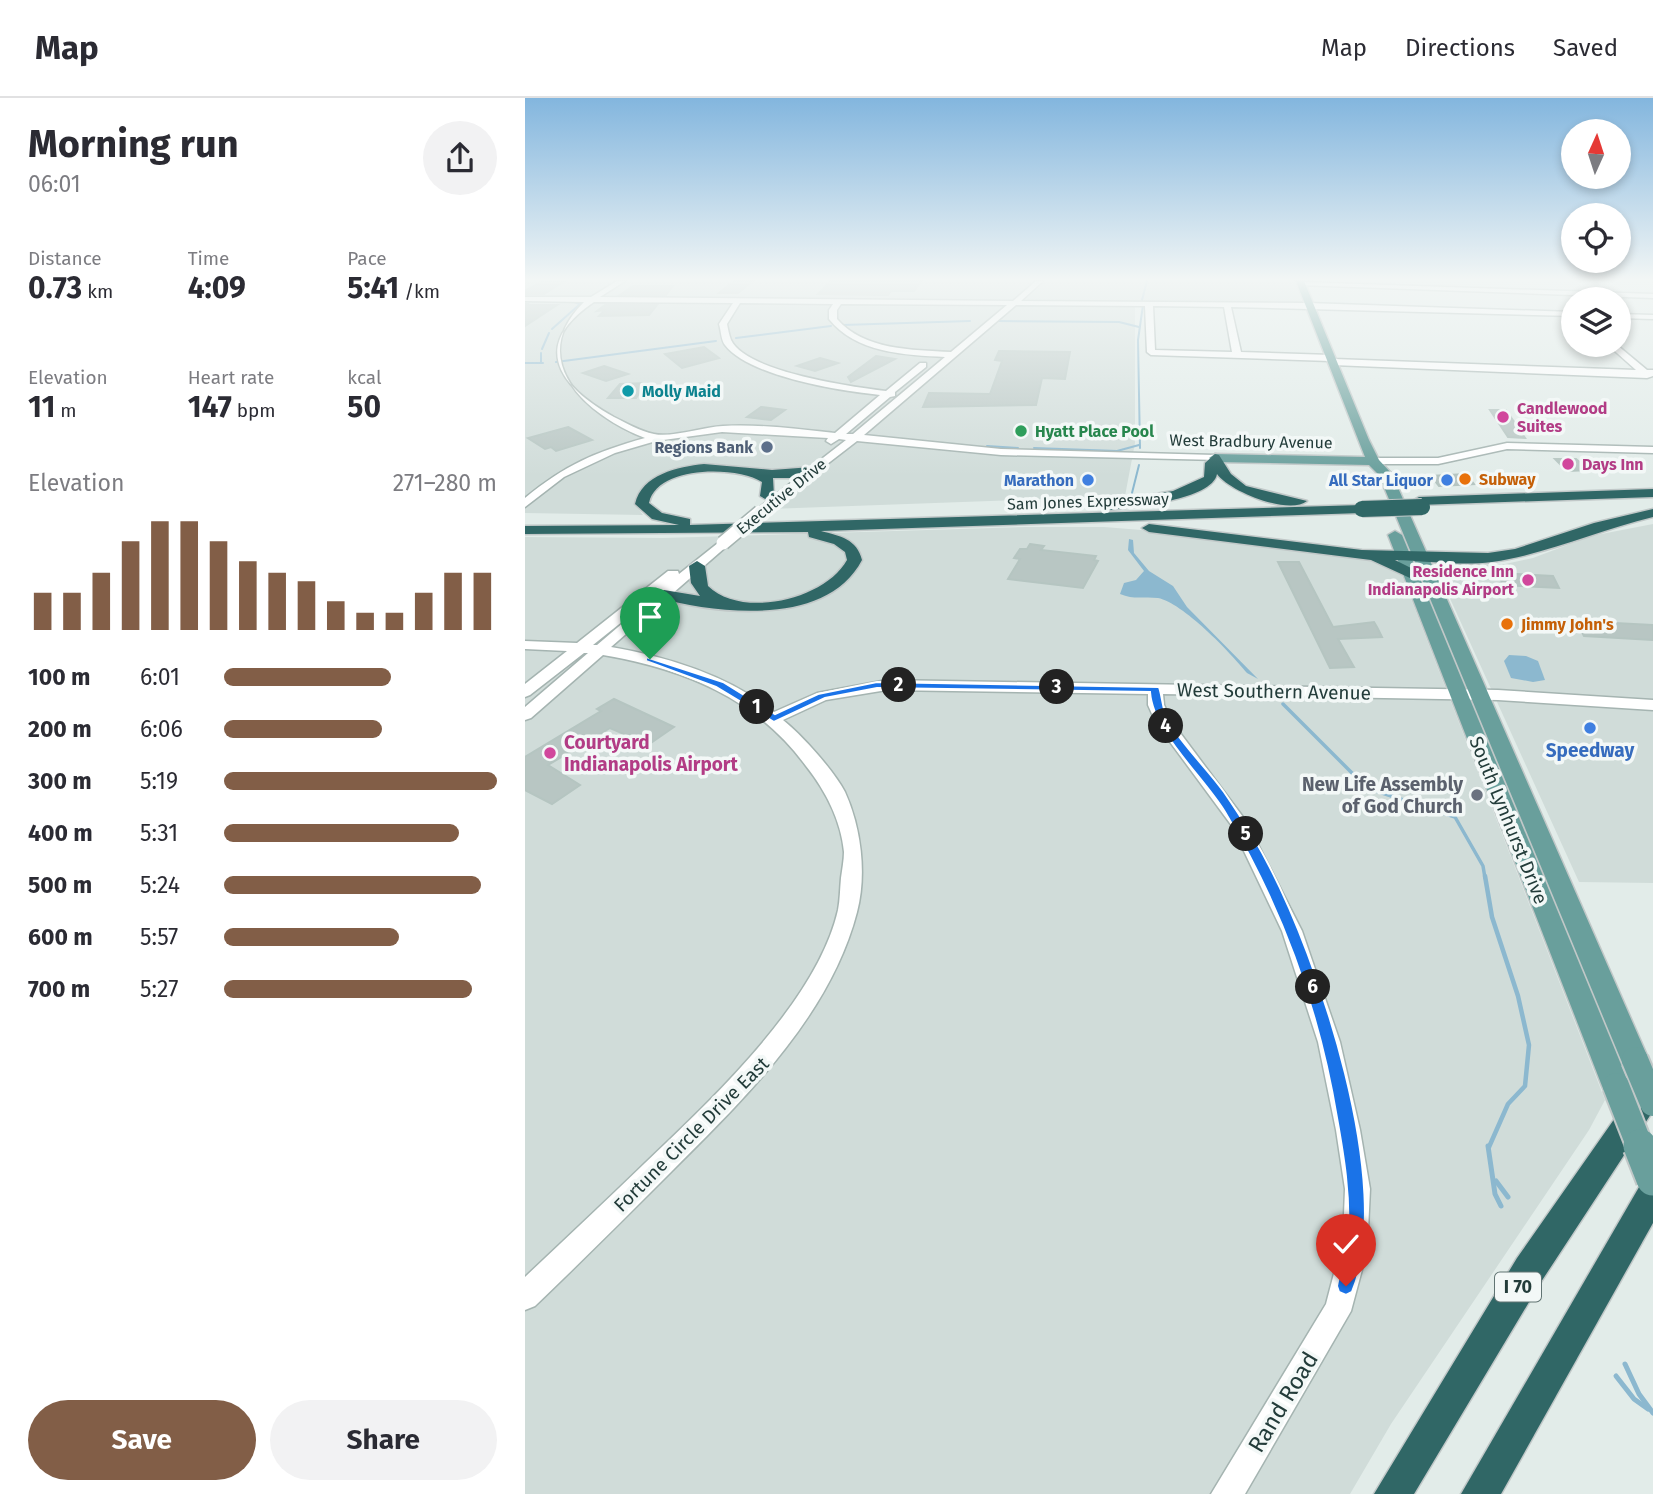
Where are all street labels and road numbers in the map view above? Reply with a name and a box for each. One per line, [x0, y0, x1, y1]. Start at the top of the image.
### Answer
street label: West Bradbury Avenue [1169, 431, 1333, 452]
street label: Executive Drive [732, 454, 830, 538]
street label: Sam Jones Expressway [1007, 489, 1169, 514]
street label: West Southern Avenue [1177, 678, 1371, 705]
street label: South Lynhurst Drive [1464, 733, 1553, 907]
street label: Fortune Circle Drive East [609, 1052, 774, 1217]
road number: I 70 [1495, 1272, 1541, 1302]
street label: Rand Road [1242, 1347, 1324, 1457]

